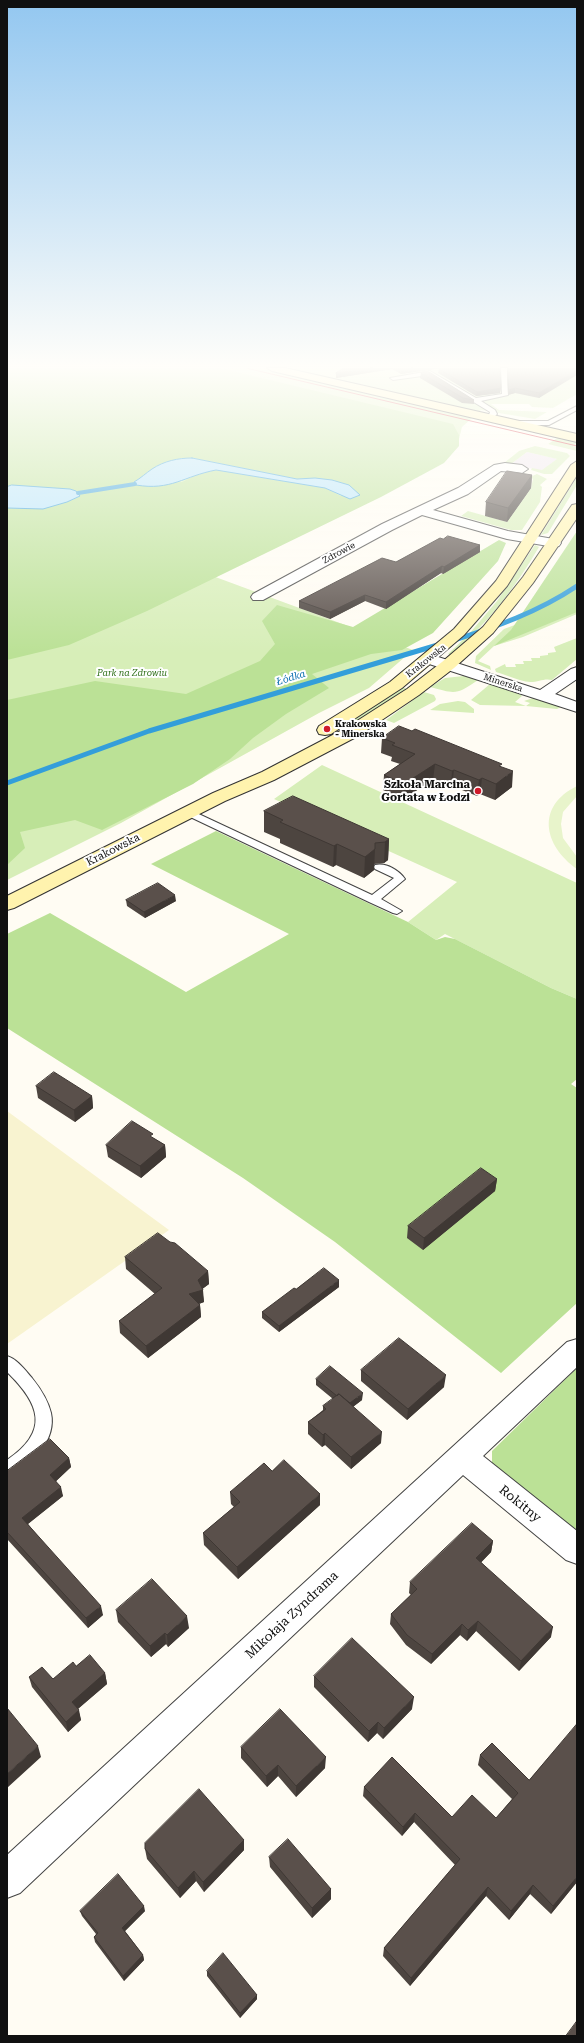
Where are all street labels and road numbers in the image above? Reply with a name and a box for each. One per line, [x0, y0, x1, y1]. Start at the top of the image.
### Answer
street label: Zdrowie [321, 540, 357, 566]
street label: Krakowska [404, 642, 448, 680]
street label: Minerska [482, 672, 524, 694]
street label: Krakowska [84, 831, 142, 869]
street label: Rokitny [496, 1482, 544, 1526]
street label: Mikołaja Zyndrama [242, 1568, 342, 1662]

